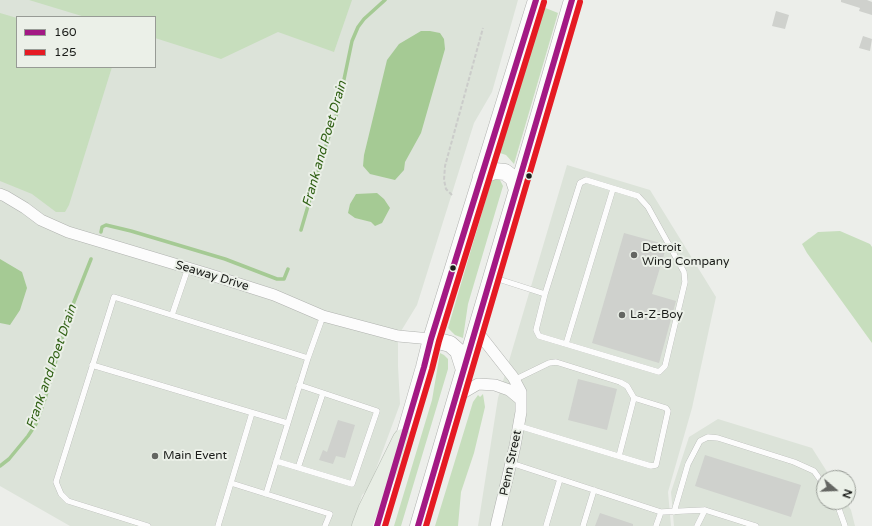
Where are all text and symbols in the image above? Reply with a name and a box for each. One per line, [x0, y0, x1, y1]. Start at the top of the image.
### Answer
legend [16, 16, 156, 68]
text: 160 [54, 25, 77, 39]
text: 125 [54, 45, 77, 59]
water label: Frank and Poet Drain [300, 79, 350, 209]
unlabelled marker [524, 171, 534, 181]
place label: Detroit Wing Company [642, 241, 729, 269]
marker: Detroit Wing Company [629, 250, 639, 260]
street label: Seaway Drive [174, 258, 250, 294]
unlabelled marker [448, 263, 458, 273]
water label: Frank and Poet Drain [23, 303, 81, 431]
place label: La-Z-Boy [630, 308, 683, 322]
marker: La-Z-Boy [617, 310, 627, 320]
street label: Penn Street [497, 429, 525, 497]
place label: Main Event [163, 449, 227, 463]
marker: Main Event [150, 451, 160, 461]
north arrow [816, 470, 856, 510]
text: N [839, 487, 854, 500]

